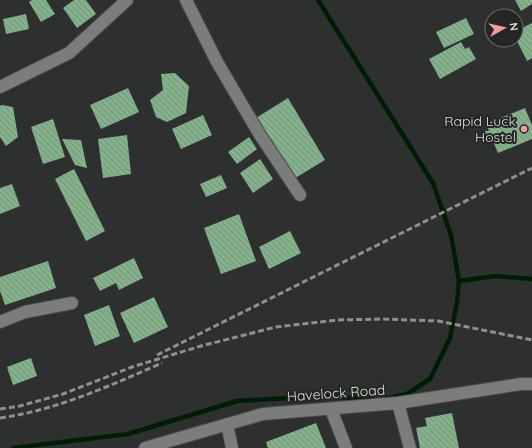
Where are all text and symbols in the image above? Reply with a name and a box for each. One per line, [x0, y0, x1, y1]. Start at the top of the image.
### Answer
north arrow [484, 8, 524, 48]
text: N [506, 22, 521, 32]
place label: Rapid Luck Hostel [444, 112, 516, 146]
marker: Rapid Luck Hostel [519, 124, 529, 134]
street label: Havelock Road [286, 381, 386, 405]

